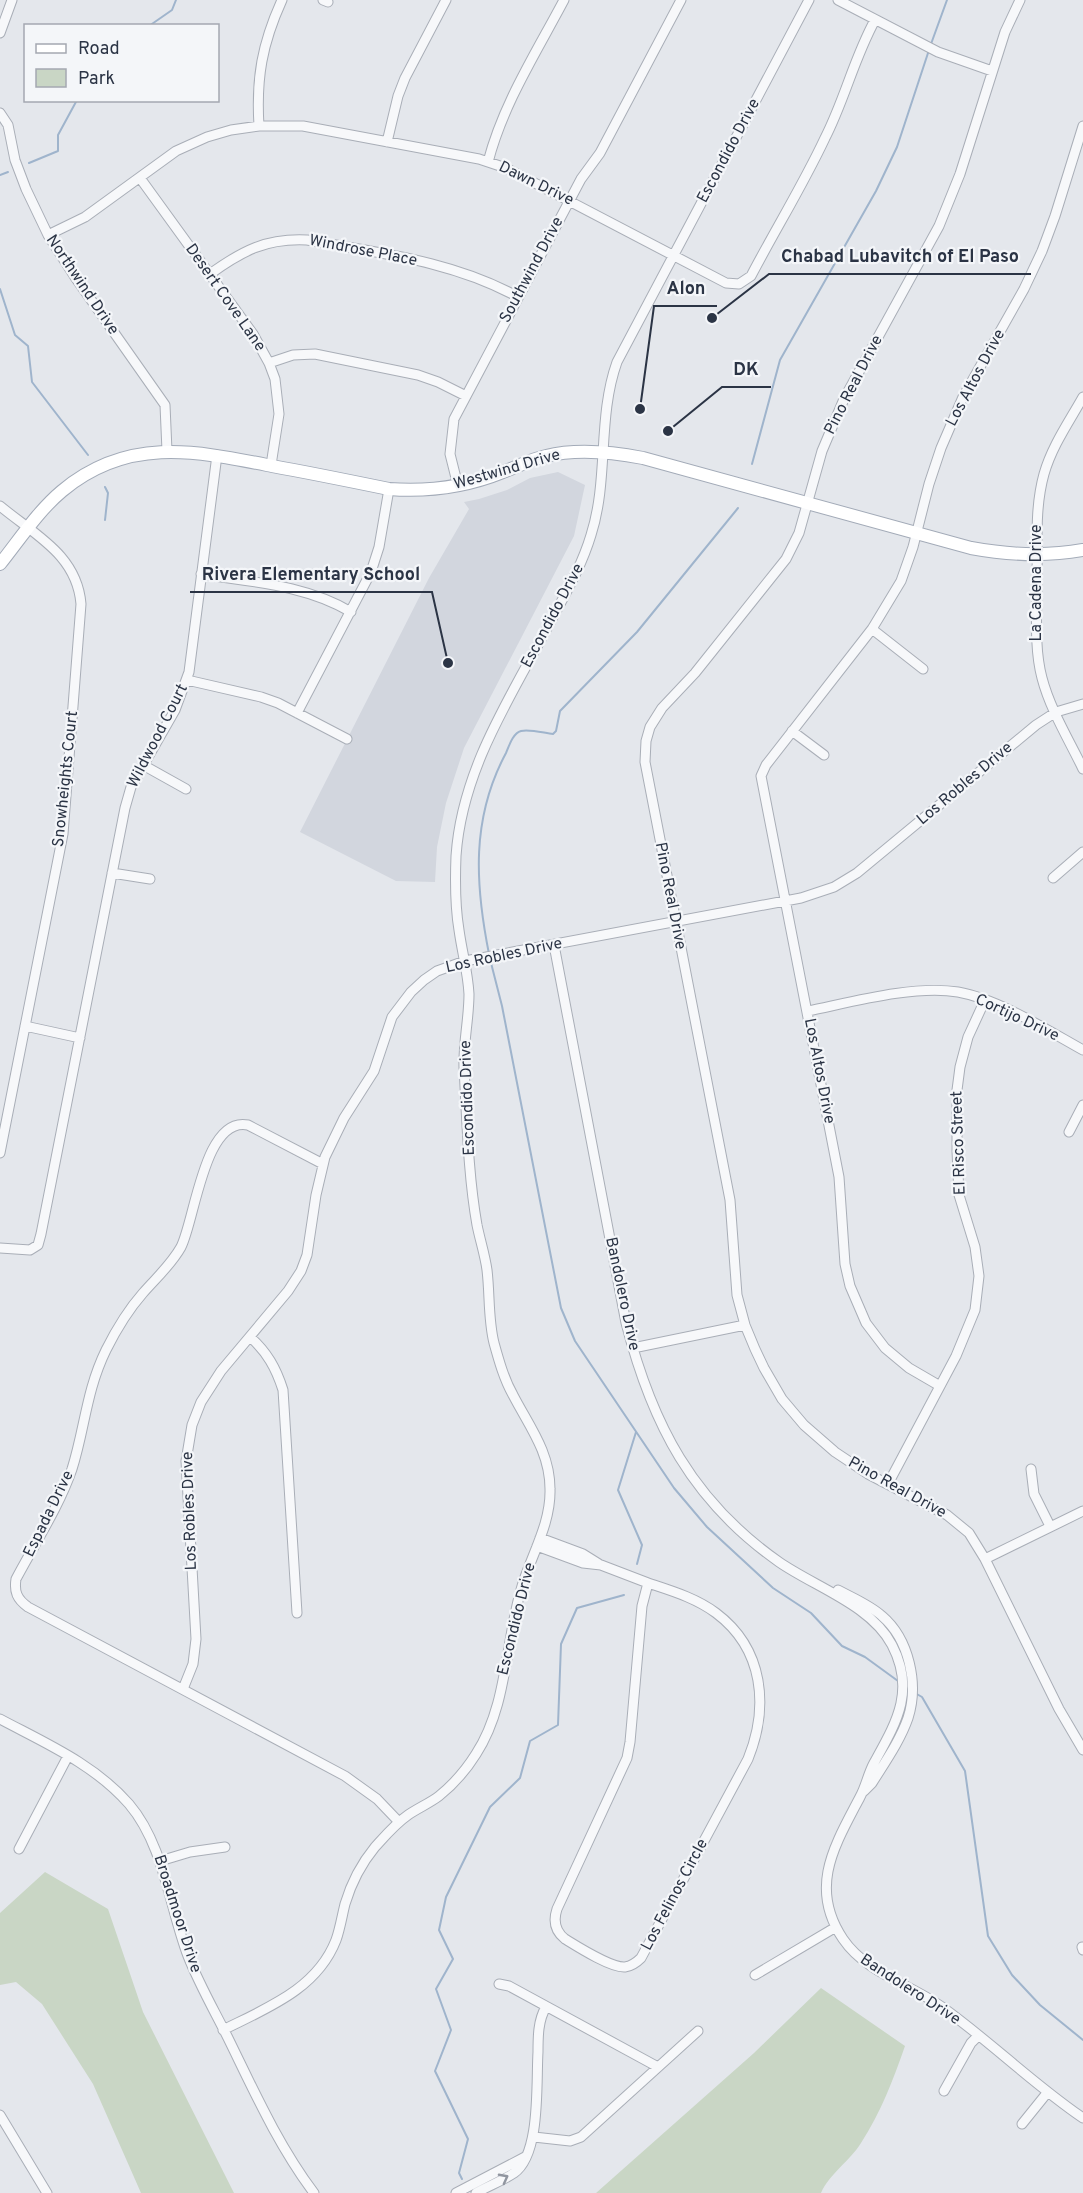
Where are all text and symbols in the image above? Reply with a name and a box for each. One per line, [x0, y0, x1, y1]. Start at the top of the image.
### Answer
legend [24, 24, 219, 102]
text: Road [78, 38, 120, 61]
text: Park [78, 68, 115, 91]
street label: Escondido Drive [693, 95, 765, 207]
street label: Dawn Drive [495, 157, 577, 211]
street label: Southwind Drive [496, 214, 568, 326]
street label: Northwind Drive [41, 231, 123, 339]
street label: Windrose Place [307, 231, 419, 271]
callout: Chabad Lubavitch of El Paso [769, 238, 1031, 274]
street label: Desert Cove Lane [180, 240, 270, 356]
text: Chabad Lubavitch of El Paso [781, 246, 1019, 269]
callout: Alon [654, 270, 717, 306]
text: Alon [667, 278, 705, 301]
street label: Los Altos Drive [942, 326, 1010, 430]
street label: Pino Real Drive [820, 332, 888, 438]
callout: DK [722, 351, 771, 387]
text: DK [733, 359, 759, 382]
street label: Westwind Drive [451, 445, 563, 495]
street label: La Cadena Drive [1027, 524, 1047, 642]
callout: Rivera Elementary School [190, 556, 432, 592]
street label: Escondido Drive [517, 560, 589, 672]
text: Rivera Elementary School [202, 564, 420, 587]
street label: Wildwood Court [123, 681, 193, 791]
street label: Snowheights Court [49, 710, 83, 848]
street label: Los Robles Drive [913, 738, 1017, 830]
street label: Pino Real Drive [650, 841, 690, 951]
street label: Los Robles Drive [444, 934, 564, 978]
street label: Cortijo Drive [972, 990, 1062, 1046]
street label: Los Altos Drive [799, 1016, 839, 1126]
street label: Escondido Drive [456, 1040, 480, 1156]
street label: El Risco Street [947, 1090, 971, 1196]
street label: Bandolero Drive [600, 1235, 644, 1353]
street label: Los Robles Drive [178, 1451, 202, 1571]
street label: Pino Real Drive [844, 1453, 950, 1523]
street label: Espada Drive [19, 1467, 79, 1561]
street label: Escondido Drive [493, 1561, 541, 1677]
street label: Los Felinos Circle [637, 1836, 713, 1954]
street label: Broadmoor Drive [149, 1852, 205, 1976]
street label: Bandolero Drive [856, 1950, 964, 2030]
one-way arrow [497, 2174, 508, 2185]

